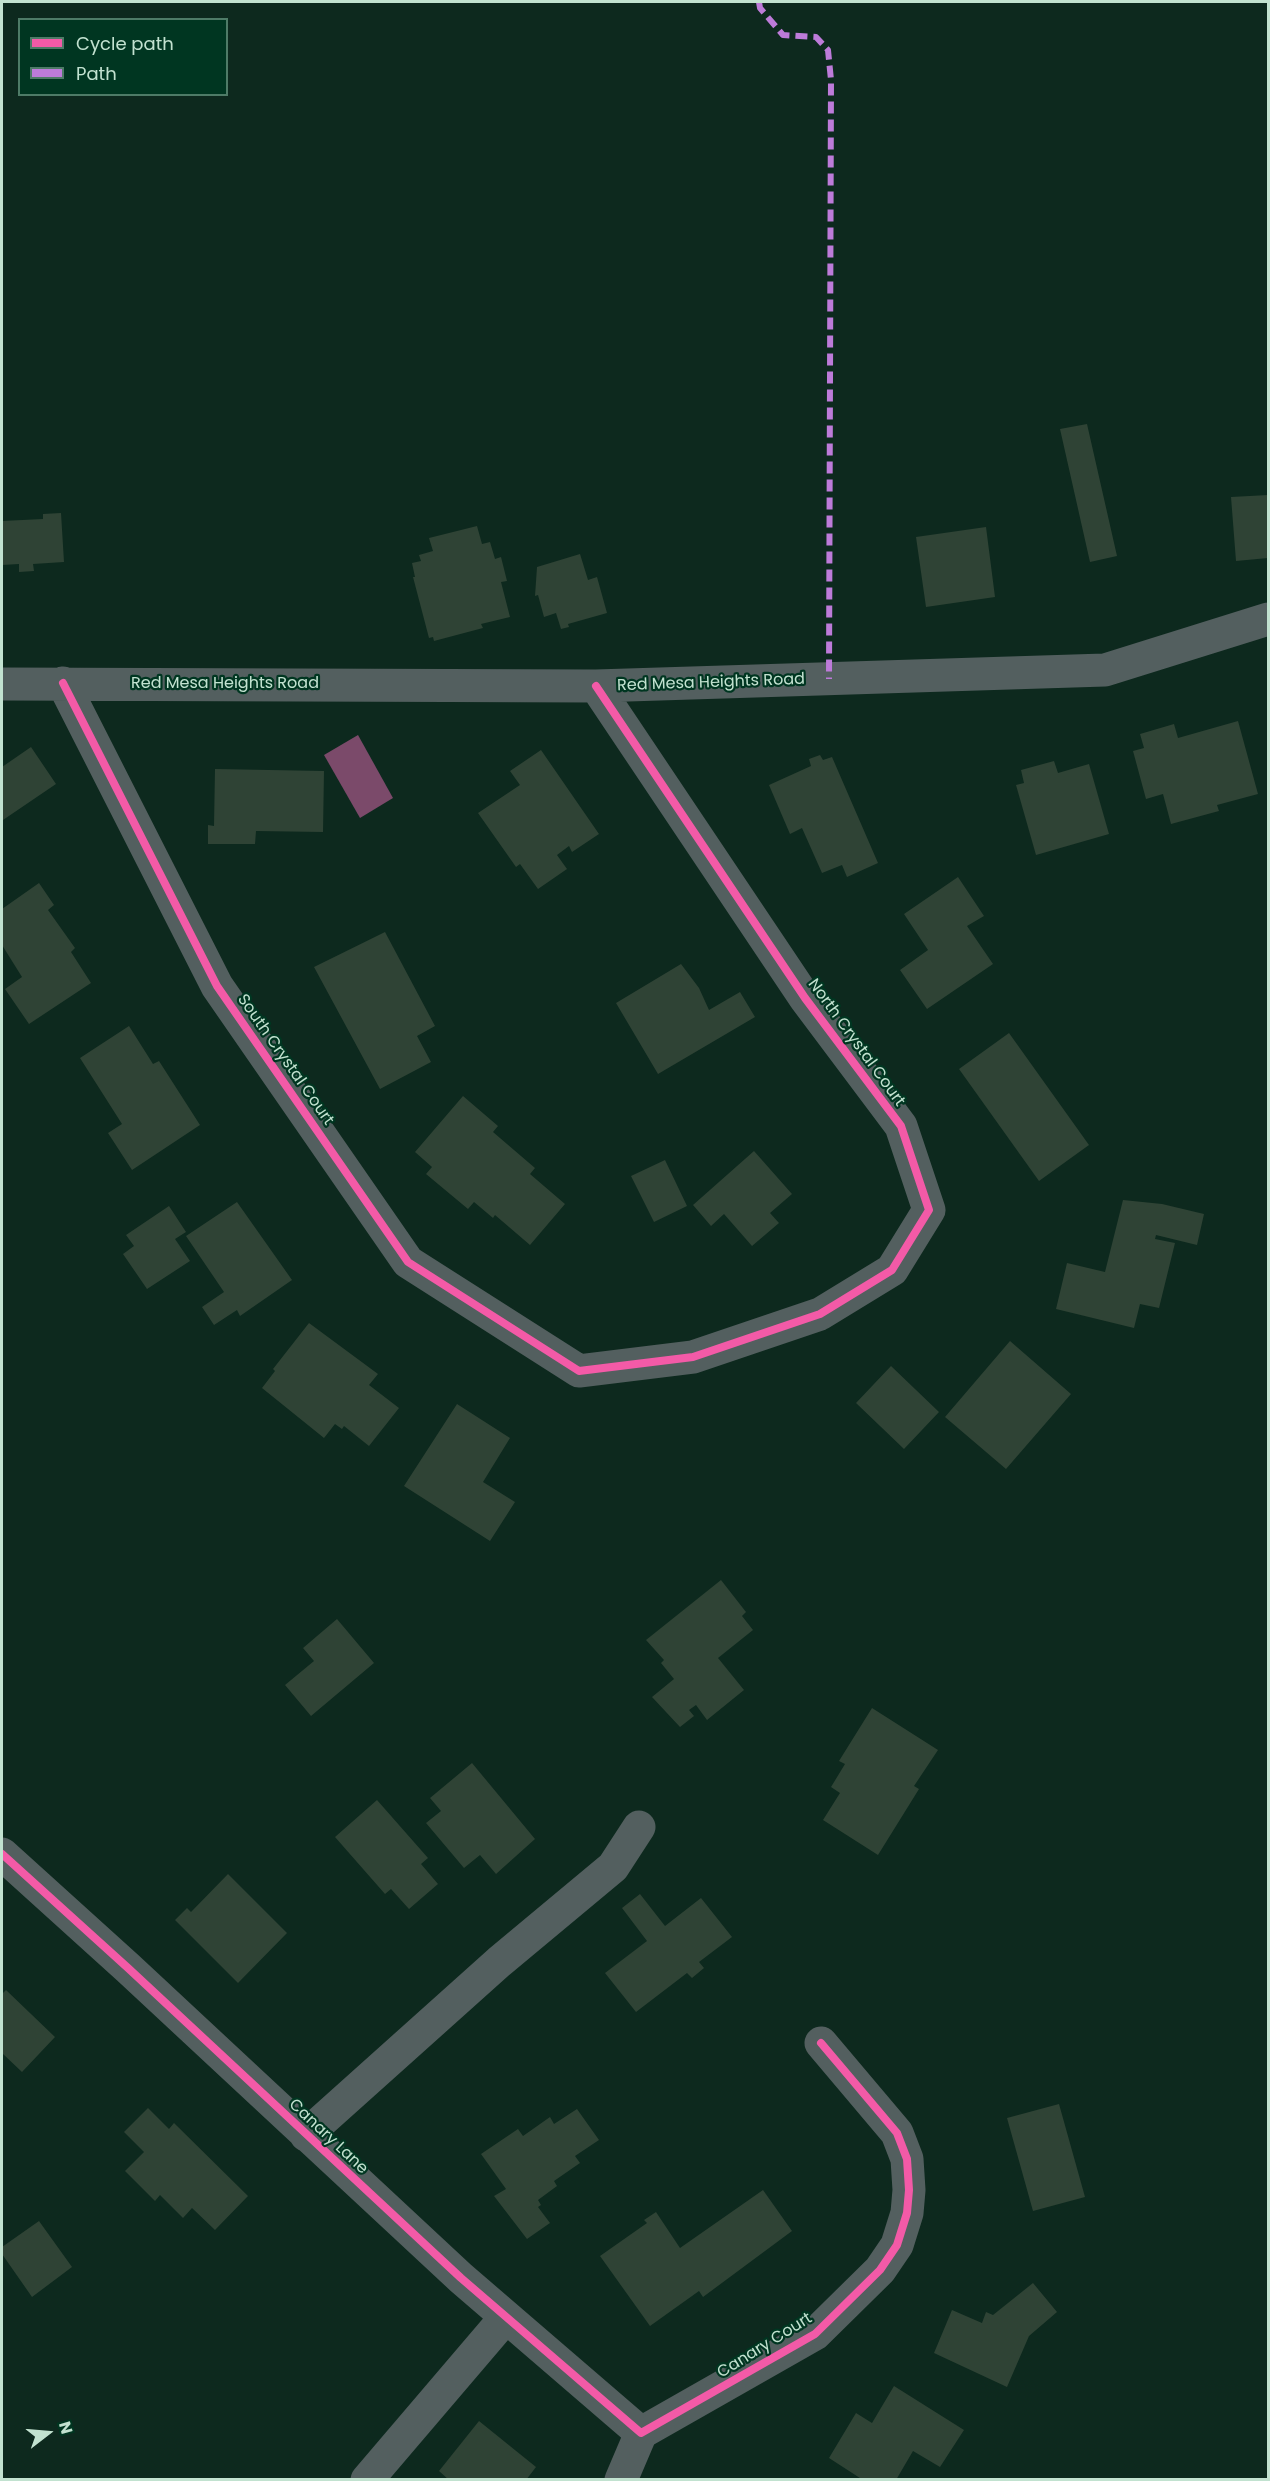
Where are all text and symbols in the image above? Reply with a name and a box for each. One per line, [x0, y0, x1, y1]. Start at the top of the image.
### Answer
legend [18, 18, 228, 96]
text: Cycle path [76, 31, 174, 56]
text: Path [76, 61, 117, 86]
street label: Red Mesa Heights Road [617, 670, 805, 696]
street label: Red Mesa Heights Road [131, 674, 319, 694]
street label: North Crystal Court [803, 975, 909, 1111]
street label: South Crystal Court [233, 991, 337, 1129]
street label: Canary Lane [284, 2095, 372, 2179]
street label: Canary Court [714, 2309, 816, 2383]
north arrow [18, 2403, 78, 2463]
text: N [53, 2419, 78, 2437]

